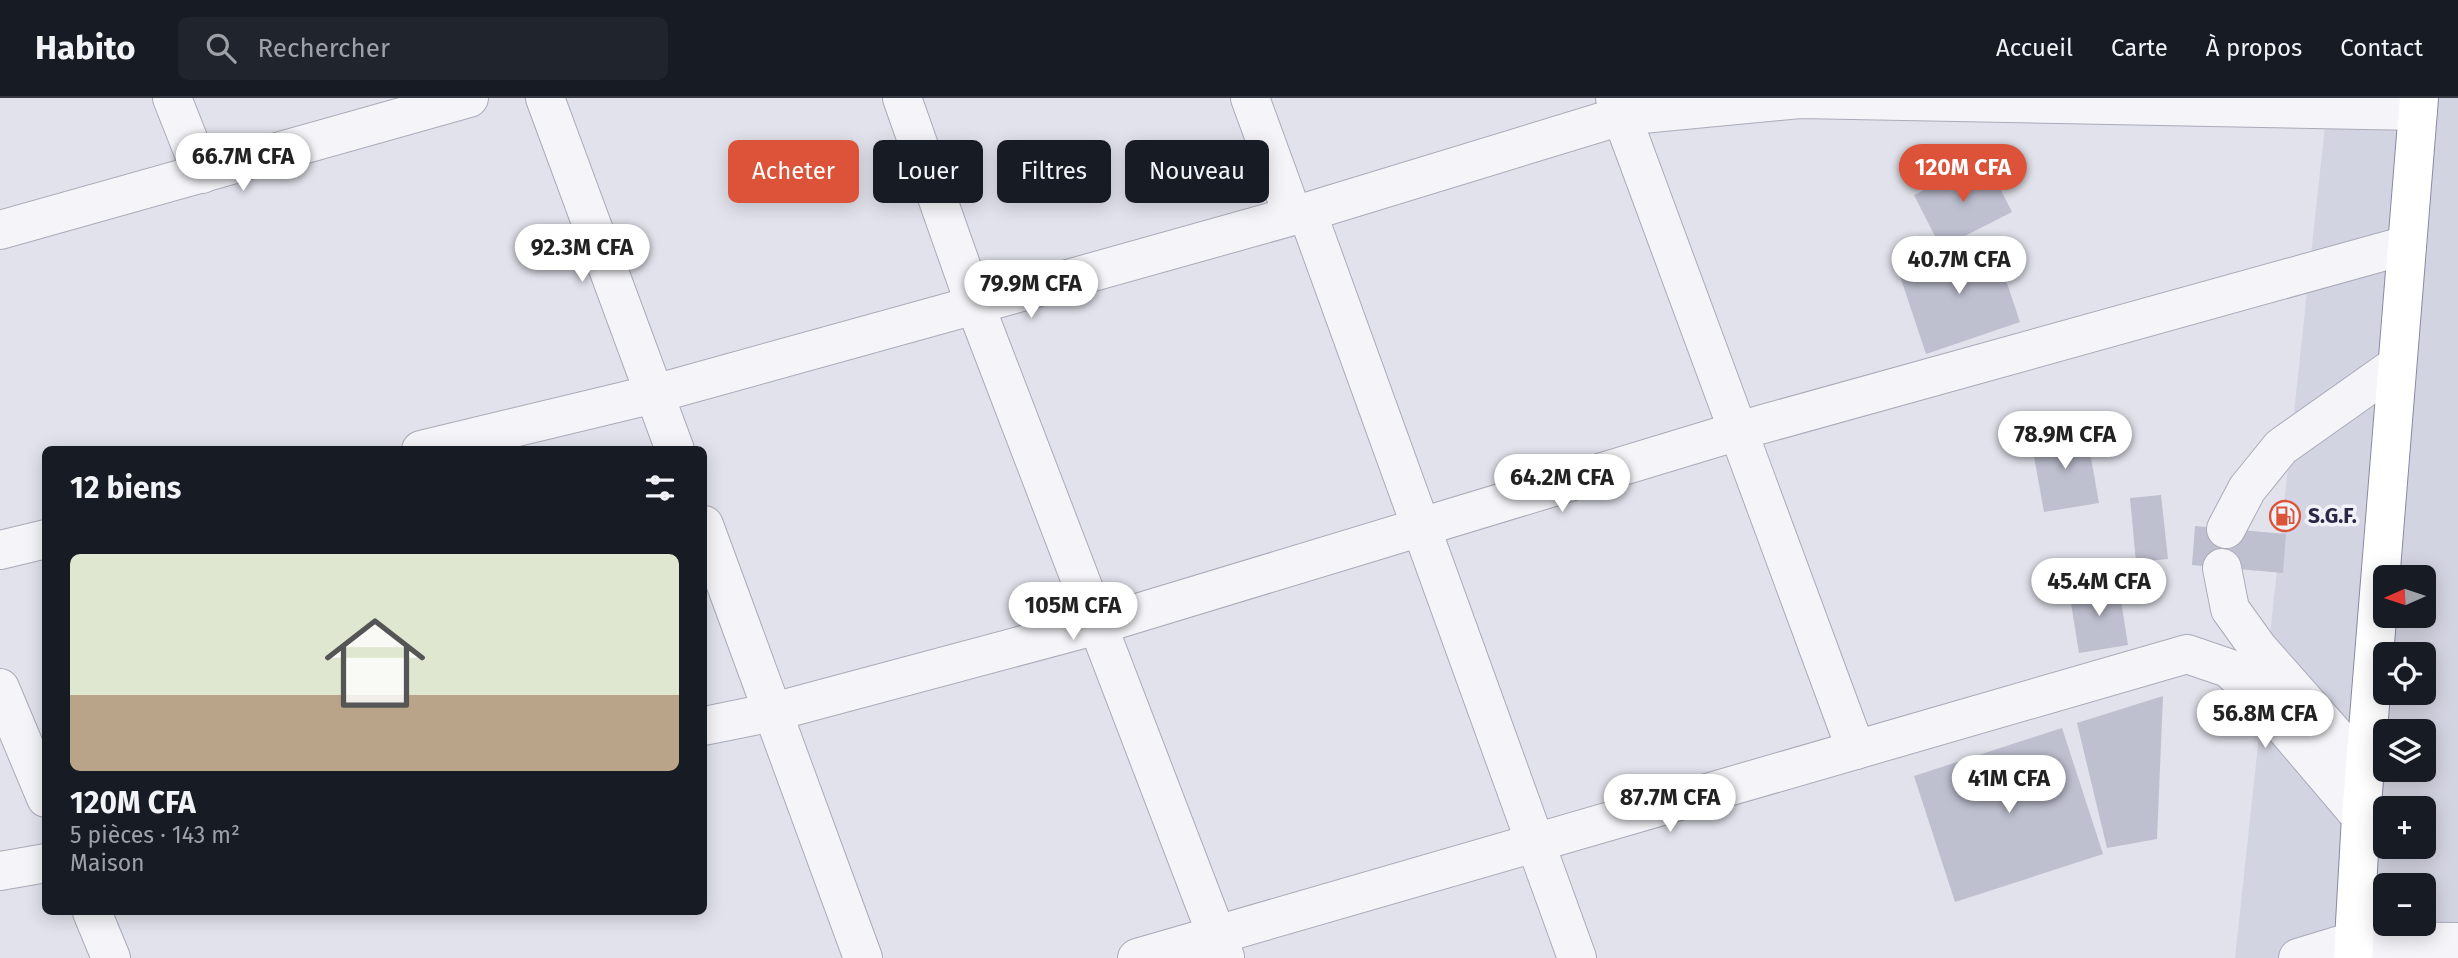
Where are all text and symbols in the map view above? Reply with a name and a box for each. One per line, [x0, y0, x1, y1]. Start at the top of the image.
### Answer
search box [178, 17, 668, 80]
text: Habito [35, 28, 136, 68]
icon: search [202, 29, 240, 67]
text: Rechercher [258, 33, 390, 64]
text: Accueil [1996, 34, 2073, 62]
text: Carte [2111, 34, 2168, 62]
text: À propos [2206, 34, 2302, 62]
text: Contact [2340, 34, 2423, 62]
pin: 66.7M CFA [163, 134, 323, 193]
chip: Acheter [728, 140, 859, 203]
chip: Louer [873, 140, 983, 203]
chip: Filtres [997, 140, 1111, 203]
chip: Nouveau [1125, 140, 1269, 203]
text: 66.7M CFA [192, 142, 294, 170]
pin: 120M CFA [1891, 144, 2035, 204]
text: 120M CFA [1915, 153, 2011, 181]
pin: 92.3M CFA [502, 225, 662, 284]
text: 92.3M CFA [531, 233, 633, 261]
pin: 40.7M CFA [1879, 236, 2039, 296]
text: 40.7M CFA [1907, 245, 2011, 273]
pin: 79.9M CFA [951, 260, 1111, 320]
text: 79.9M CFA [980, 269, 1082, 297]
pin: 78.9M CFA [1985, 412, 2145, 471]
text: 78.9M CFA [2014, 420, 2116, 448]
pin: 64.2M CFA [1482, 454, 1642, 514]
text: 64.2M CFA [1510, 463, 1614, 491]
icon: filters [641, 469, 679, 507]
text: 12 biens [70, 470, 181, 506]
fuel station icon: S.G.F. [2268, 499, 2302, 533]
place label: S.G.F. [2308, 503, 2357, 529]
pin: 45.4M CFA [2019, 559, 2179, 618]
north arrow [2373, 565, 2436, 628]
map controls [2373, 565, 2436, 936]
text: 45.4M CFA [2047, 567, 2151, 595]
pin: 105M CFA [1001, 582, 1145, 642]
text: 105M CFA [1025, 591, 1121, 619]
icon: home [312, 600, 438, 726]
button: locate [2373, 642, 2436, 705]
pin: 56.8M CFA [2185, 690, 2345, 750]
text: 56.8M CFA [2213, 699, 2317, 727]
button: layers [2373, 719, 2436, 782]
pin: 41M CFA [1944, 756, 2074, 815]
text: 41M CFA [1968, 764, 2050, 792]
pin: 87.7M CFA [1590, 774, 1750, 834]
text: 87.7M CFA [1620, 783, 1720, 811]
text: 120M CFA [70, 785, 196, 821]
button: + [2373, 796, 2436, 859]
text: 5 pièces · 143 m² [70, 821, 240, 849]
text: Maison [70, 849, 145, 877]
button: − [2373, 873, 2436, 936]

